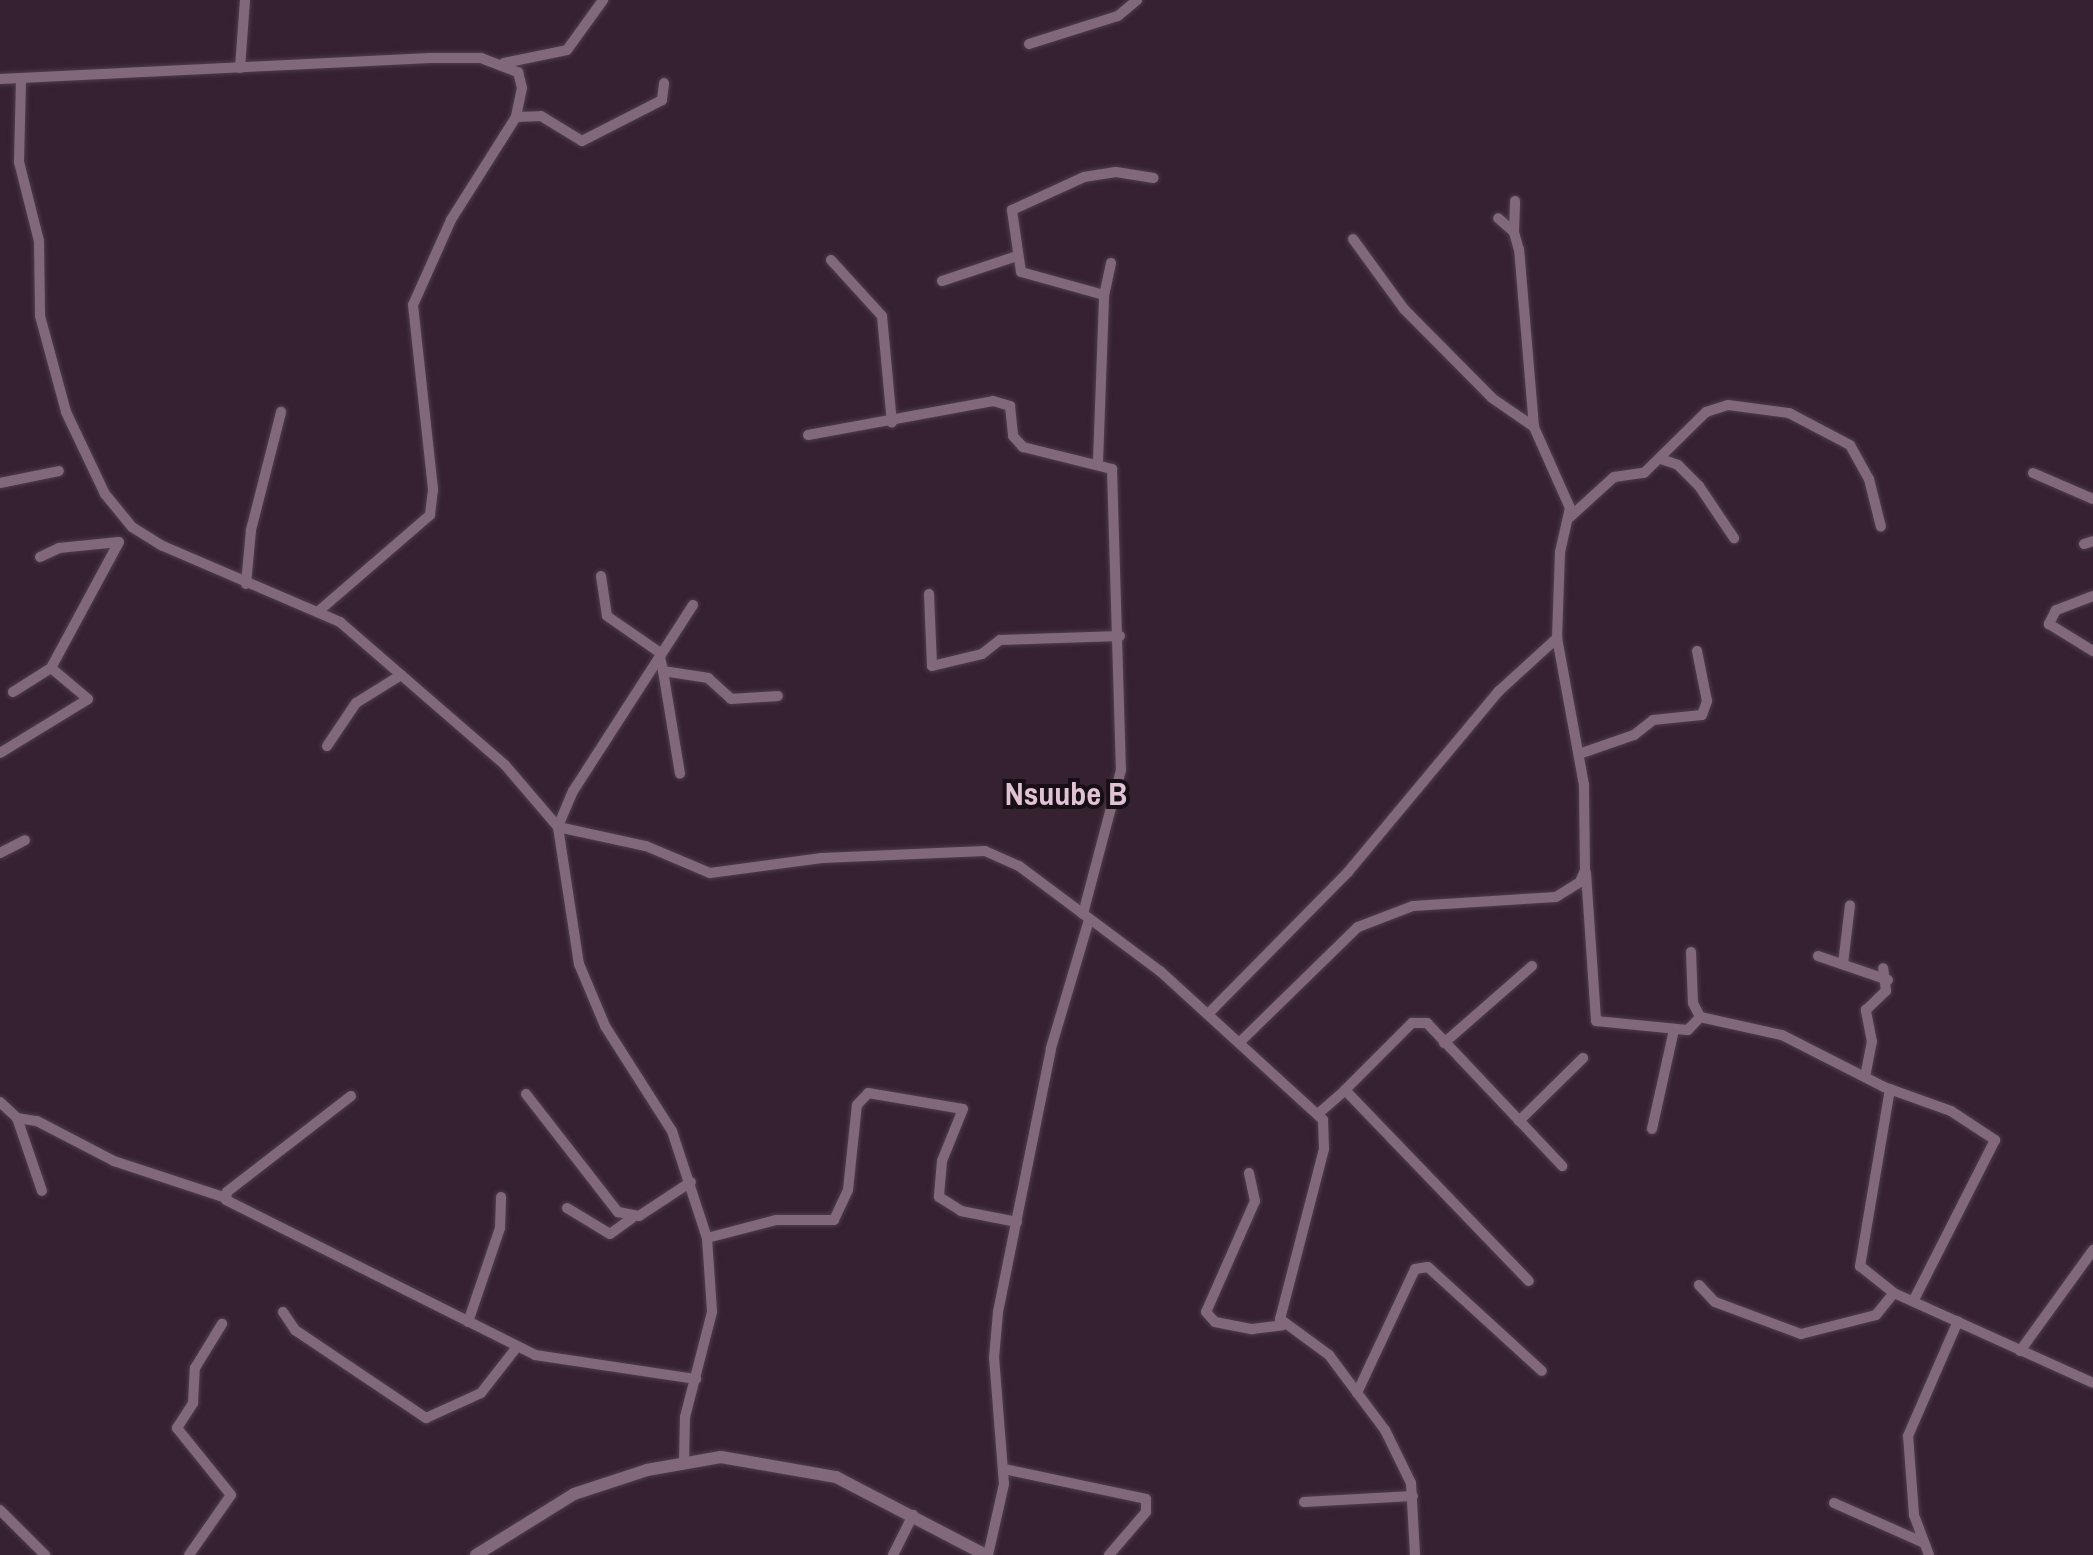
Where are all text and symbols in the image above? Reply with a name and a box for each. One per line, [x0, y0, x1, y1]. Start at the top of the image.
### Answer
district label: Nsuube B [1005, 775, 1127, 813]

